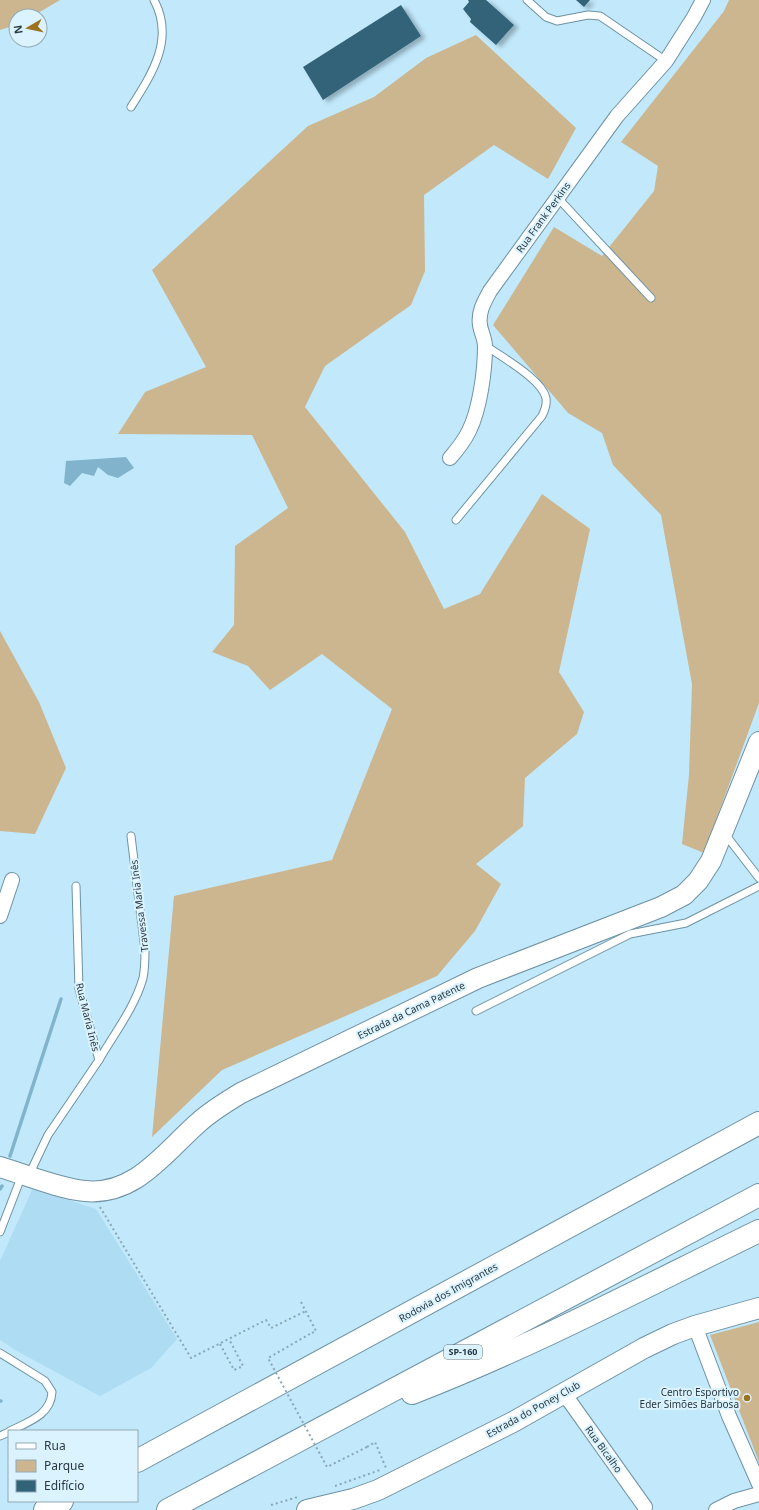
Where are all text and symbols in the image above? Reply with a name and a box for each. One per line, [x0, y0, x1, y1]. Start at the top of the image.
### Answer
north arrow [8, 8, 48, 48]
text: N [10, 24, 26, 35]
street label: Rua Frank Perkins [513, 179, 574, 255]
street label: Travessa Maria Inês [126, 859, 152, 953]
street label: Estrada da Cama Patente [355, 978, 467, 1042]
street label: Rua Maria Inês [73, 981, 103, 1053]
street label: Rodovia dos Imigrantes [396, 1259, 500, 1325]
road number: SP-160 [444, 1345, 482, 1359]
street label: Estrada do Poney Club [484, 1377, 582, 1441]
place label: Centro Esportivo Eder Simões Barbosa [640, 1385, 739, 1411]
marker: Centro Esportivo Eder Simões Barbosa [742, 1393, 752, 1403]
street label: Rua Bicalho [582, 1423, 626, 1475]
legend [8, 1430, 138, 1502]
text: Rua [44, 1437, 66, 1454]
text: Parque [44, 1457, 85, 1474]
text: Edifício [44, 1477, 85, 1494]

